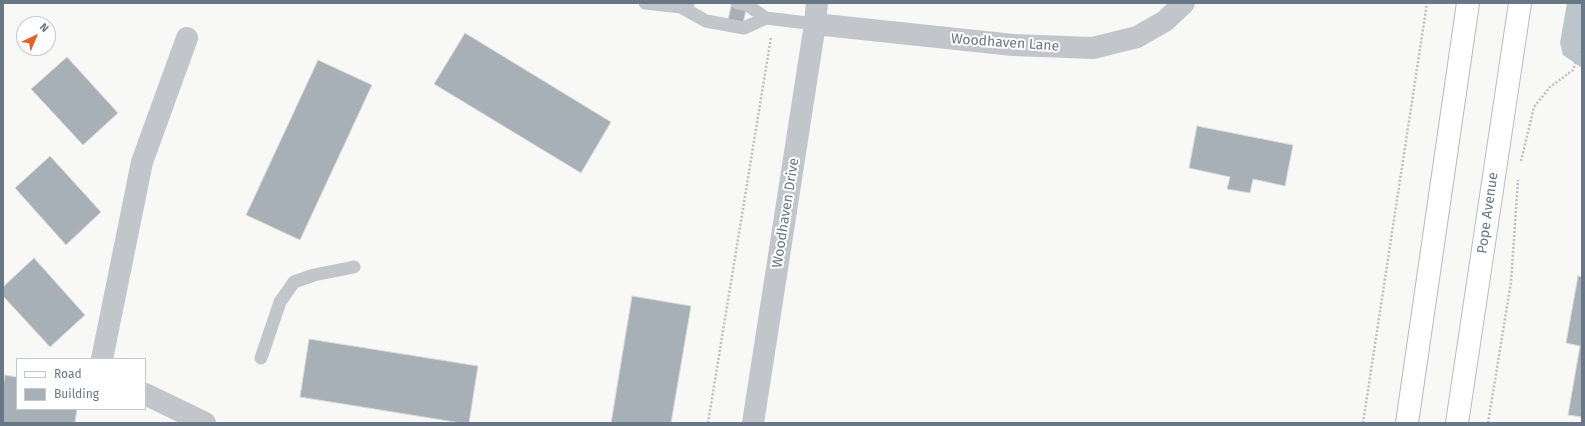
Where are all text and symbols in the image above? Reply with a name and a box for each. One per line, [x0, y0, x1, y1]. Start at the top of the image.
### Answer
north arrow [16, 16, 56, 56]
text: N [37, 21, 51, 35]
street label: Woodhaven Lane [950, 31, 1060, 55]
street label: Woodhaven Drive [769, 157, 803, 269]
street label: Pope Avenue [1474, 171, 1502, 255]
legend [16, 358, 146, 410]
text: Road [54, 367, 82, 381]
text: Building [54, 387, 99, 401]

